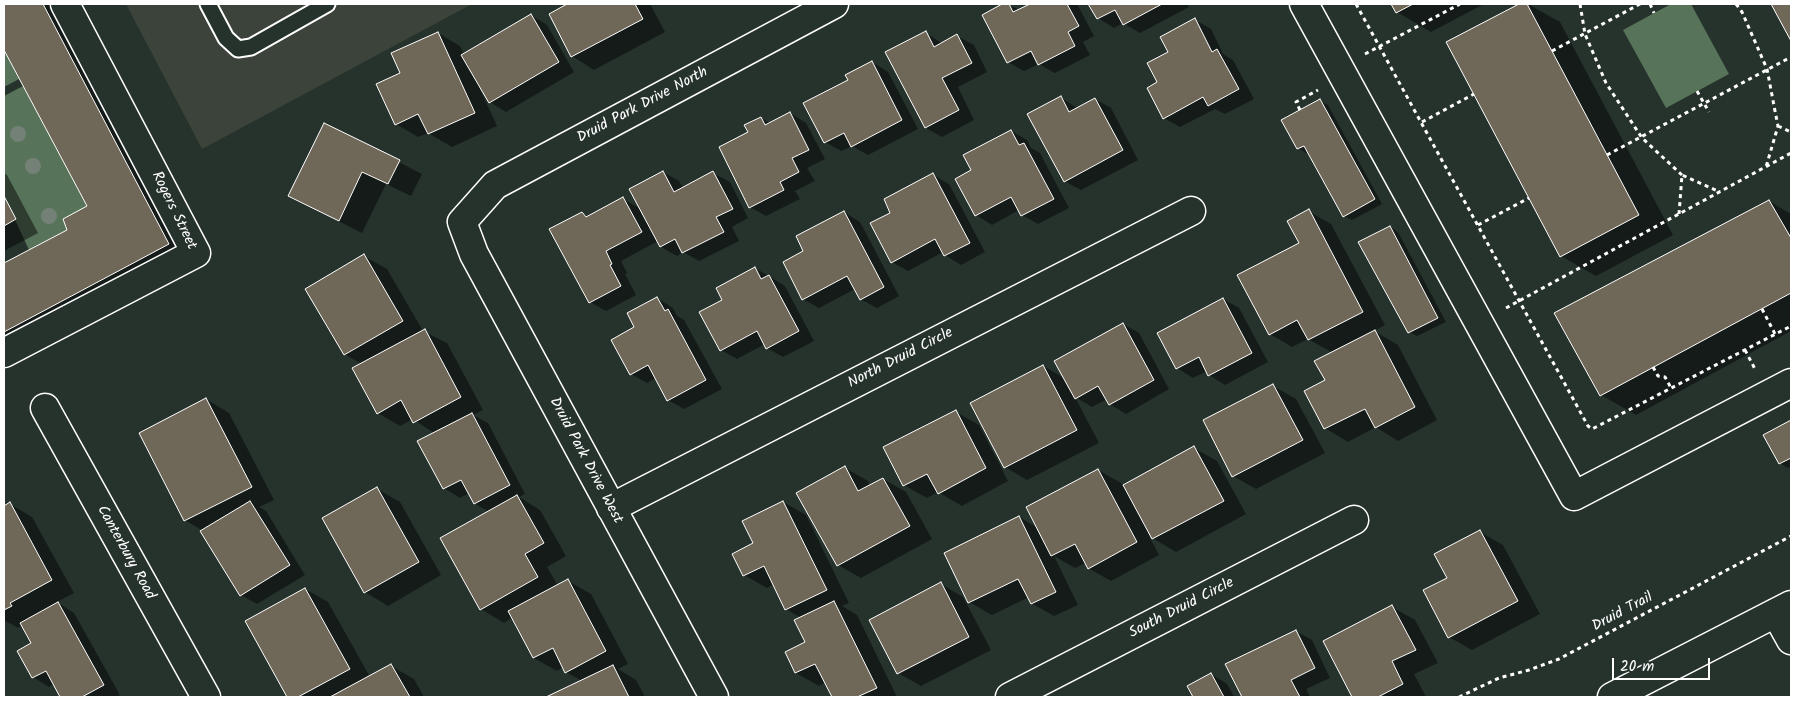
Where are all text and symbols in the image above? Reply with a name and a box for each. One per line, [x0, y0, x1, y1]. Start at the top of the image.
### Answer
street label: Druid Park Drive North [575, 64, 711, 148]
street label: Rogers Street [146, 169, 200, 253]
street label: North Druid Circle [846, 325, 956, 393]
street label: Druid Park Drive West [544, 395, 626, 527]
street label: Canterbury Road [92, 503, 158, 603]
street label: South Druid Circle [1127, 575, 1237, 643]
street label: Druid Trail [1590, 590, 1656, 636]
scale bar [1615, 648, 1712, 680]
text: 20 m [1620, 655, 1654, 679]

